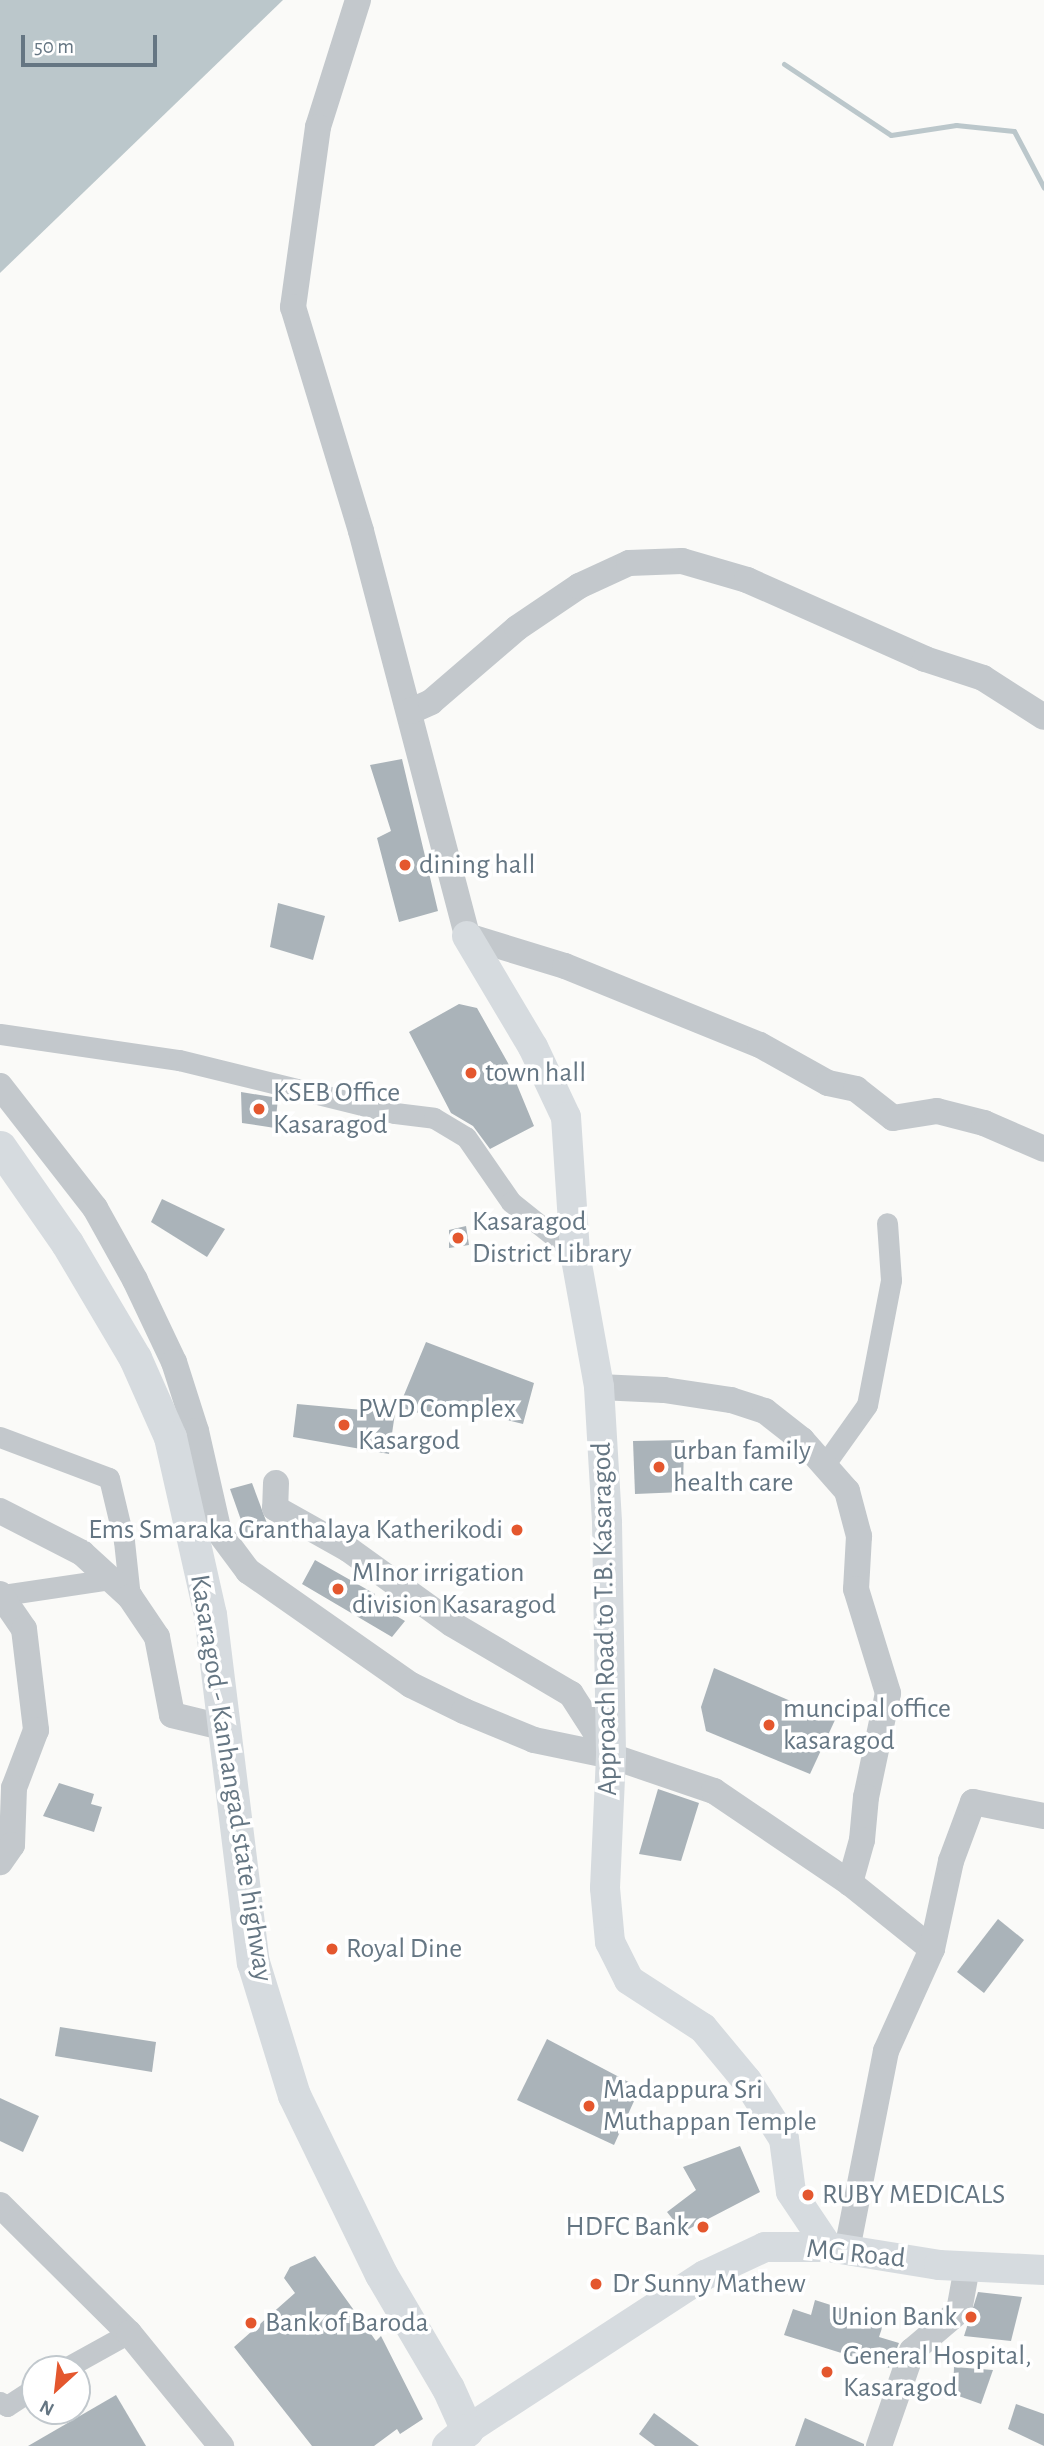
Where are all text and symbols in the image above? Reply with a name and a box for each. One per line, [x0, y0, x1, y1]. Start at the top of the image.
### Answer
scale bar [24, 21, 161, 65]
text: 50 m [34, 36, 74, 57]
place label: dining hall [419, 848, 536, 882]
marker: dining hall [397, 857, 413, 873]
place label: town hall [485, 1056, 586, 1090]
marker: town hall [463, 1065, 479, 1081]
place label: KSEB Office Kasaragod [273, 1076, 400, 1142]
marker: KSEB Office Kasaragod [251, 1101, 267, 1117]
place label: Kasaragod District Library [472, 1205, 632, 1271]
marker: Kasaragod District Library [450, 1230, 466, 1246]
place label: PWD Complex Kasargod [358, 1392, 516, 1458]
marker: PWD Complex Kasargod [336, 1417, 352, 1433]
place label: urban family health care [673, 1434, 811, 1500]
street label: Approach Road to T.B. Kasaragod [585, 1442, 625, 1796]
marker: urban family health care [651, 1459, 667, 1475]
place label: Ems Smaraka Granthalaya Katherikodi [88, 1513, 503, 1547]
marker: Ems Smaraka Granthalaya Katherikodi [509, 1522, 525, 1538]
place label: MInor irrigation division Kasaragod [352, 1556, 556, 1622]
street label: Kasaragod - Kanhangad state highway [182, 1572, 280, 1984]
marker: MInor irrigation division Kasaragod [330, 1581, 346, 1597]
place label: muncipal office kasaragod [783, 1692, 951, 1758]
marker: muncipal office kasaragod [761, 1717, 777, 1733]
place label: Royal Dine [346, 1932, 462, 1966]
marker: Royal Dine [324, 1941, 340, 1957]
place label: Madappura Sri Muthappan Temple [603, 2073, 817, 2139]
marker: Madappura Sri Muthappan Temple [581, 2098, 597, 2114]
place label: RUBY MEDICALS [822, 2178, 1005, 2212]
marker: RUBY MEDICALS [800, 2187, 816, 2203]
place label: HDFC Bank [566, 2210, 689, 2244]
marker: HDFC Bank [695, 2219, 711, 2235]
street label: MG Road [805, 2232, 907, 2276]
place label: Dr Sunny Mathew [612, 2267, 806, 2301]
marker: Dr Sunny Mathew [586, 2274, 606, 2294]
place label: Union Bank [831, 2300, 957, 2334]
place label: Bank of Baroda [265, 2306, 429, 2340]
marker: Union Bank [963, 2309, 979, 2325]
marker: Bank of Baroda [243, 2315, 259, 2331]
place label: General Hospital, Kasaragod [843, 2339, 1032, 2405]
north arrow [21, 2355, 91, 2425]
marker: General Hospital, Kasaragod [817, 2362, 837, 2382]
text: N [37, 2396, 57, 2419]

